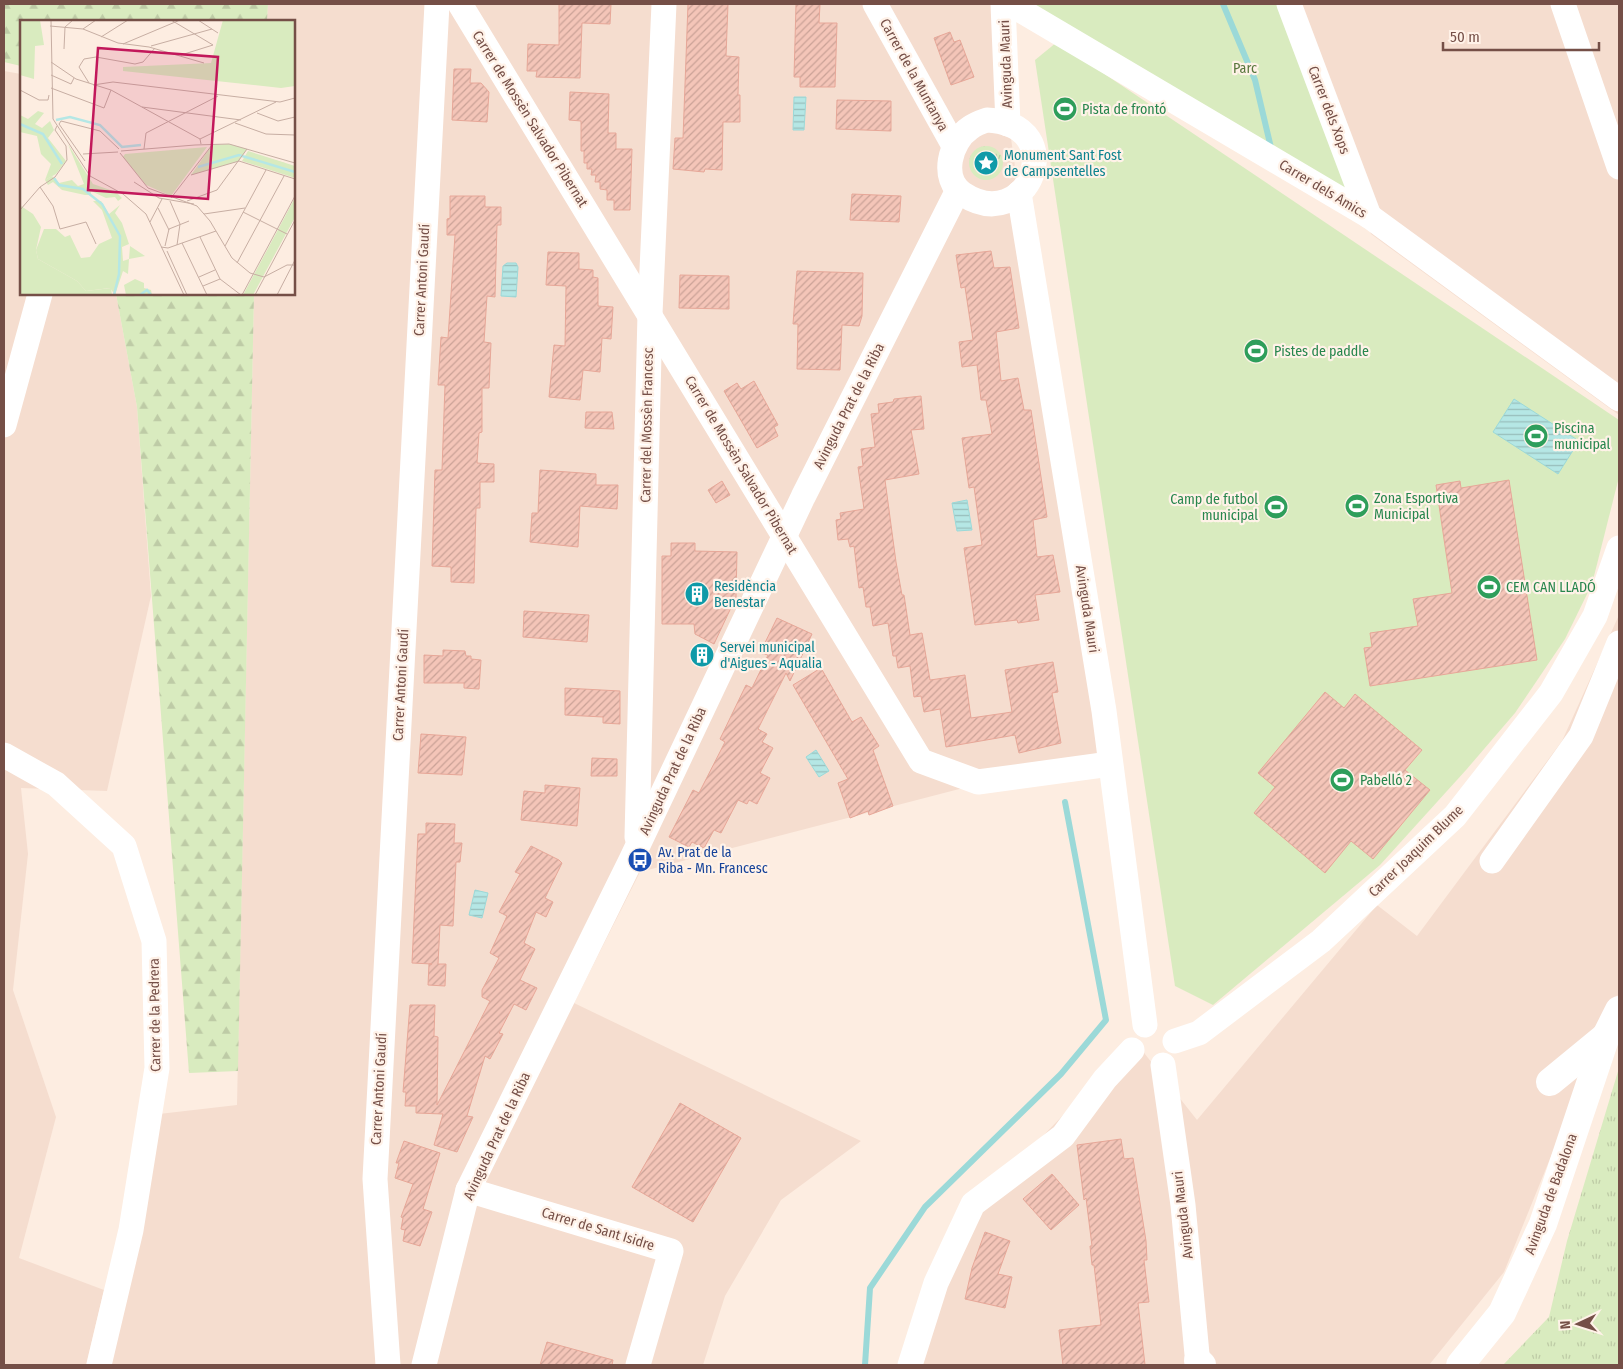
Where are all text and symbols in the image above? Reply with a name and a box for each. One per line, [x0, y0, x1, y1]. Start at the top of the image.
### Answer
street label: Carrer de la Muntanya [876, 16, 952, 134]
street label: Avinguda Mauri [996, 19, 1016, 109]
inset map [20, 20, 295, 295]
scale bar [1443, 20, 1599, 52]
street label: Carrer de Mossèn Salvador Pibernat [469, 28, 592, 211]
text: 50 m [1450, 28, 1480, 46]
park label: Parc [1233, 60, 1257, 77]
street label: Carrer dels Xops [1304, 63, 1354, 157]
sports icon: Pista de frontó [1052, 96, 1078, 122]
place label: Pista de frontó [1082, 101, 1166, 118]
place label: Monument Sant Fost de Campsentelles [1004, 147, 1122, 180]
place icon: Monument Sant Fost de Campsentelles [973, 150, 999, 176]
street label: Carrer dels Amics [1276, 156, 1370, 222]
street label: Carrer Antoni Gaudí [411, 223, 433, 337]
sports icon: Pistes de paddle [1243, 338, 1269, 364]
street label: Avinguda Prat de la Riba [810, 340, 888, 472]
place label: Pistes de paddle [1274, 343, 1369, 360]
street label: Carrer del Mossèn Francesc [637, 347, 657, 503]
street label: Carrer de Mossèn Salvador Pibernat [681, 373, 801, 558]
place label: Piscina municipal [1554, 420, 1611, 453]
sports icon: Piscina municipal [1523, 423, 1549, 449]
place label: Zona Esportiva Municipal [1374, 490, 1459, 523]
place label: Camp de futbol municipal [1170, 491, 1258, 524]
sports icon: Zona Esportiva Municipal [1344, 493, 1370, 519]
sports icon: Camp de futbol municipal [1263, 494, 1289, 520]
street label: Avinguda Mauri [1072, 564, 1102, 654]
sports icon: CEM CAN LLADÓ [1476, 574, 1502, 600]
place label: Residència Benestar [714, 578, 776, 611]
place label: CEM CAN LLADÓ [1506, 578, 1596, 596]
building icon: Residència Benestar [684, 581, 710, 607]
street label: Carrer Antoni Gaudí [390, 628, 412, 742]
place label: Servei municipal d'Aigues - Aqualia [720, 639, 822, 672]
building icon: Servei municipal d'Aigues - Aqualia [689, 642, 715, 668]
street label: Avinguda Prat de la Riba [636, 704, 710, 838]
sports icon: Pabelló 2 [1329, 767, 1355, 793]
place label: Pabelló 2 [1360, 772, 1412, 789]
street label: Carrer Joaquim Blume [1365, 801, 1467, 901]
place label: Av. Prat de la Riba - Mn. Francesc [658, 844, 768, 877]
bus stop icon: Av. Prat de la Riba - Mn. Francesc [627, 847, 653, 873]
street label: Carrer de la Pedrera [146, 958, 164, 1072]
street label: Carrer Antoni Gaudí [368, 1032, 390, 1146]
street label: Avinguda Prat de la Riba [460, 1069, 534, 1203]
street label: Avinguda de Badalona [1521, 1131, 1581, 1257]
street label: Avinguda Mauri [1169, 1170, 1197, 1260]
street label: Carrer de Sant Isidre [539, 1204, 657, 1254]
north arrow [1553, 1299, 1603, 1349]
text: N [1557, 1320, 1574, 1330]

